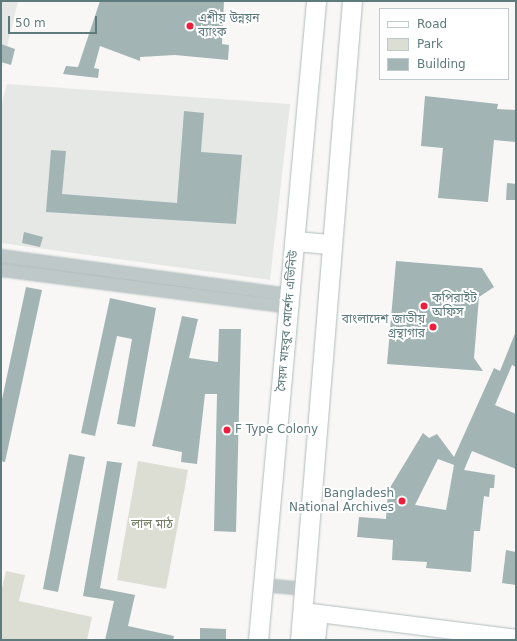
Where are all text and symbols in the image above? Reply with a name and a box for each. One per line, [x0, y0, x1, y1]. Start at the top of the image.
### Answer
scale bar [10, 8, 99, 34]
legend [379, 8, 509, 80]
place label: এশীয় উন্নয়ন ব্যাংক [198, 12, 259, 40]
text: 50 m [15, 16, 46, 30]
text: Road [417, 17, 447, 31]
marker: এশীয় উন্নয়ন ব্যাংক [185, 21, 195, 31]
text: Park [417, 37, 443, 51]
text: Building [417, 57, 466, 71]
street label: সৈয়দ মাহবুব মোর্শেদ এভিনিউ [275, 250, 301, 392]
place label: কপিরাইট অফিস [432, 292, 477, 320]
marker: কপিরাইট অফিস [419, 301, 429, 311]
place label: বাংলাদেশ জাতীয় গ্রন্থাগার [342, 313, 425, 341]
marker: বাংলাদেশ জাতীয় গ্রন্থাগার [428, 322, 438, 332]
place label: F Type Colony [235, 423, 318, 437]
marker: F Type Colony [222, 425, 232, 435]
place label: Bangladesh National Archives [289, 487, 394, 515]
marker: Bangladesh National Archives [397, 496, 407, 506]
park label: লাল মাঠ [131, 518, 173, 532]

